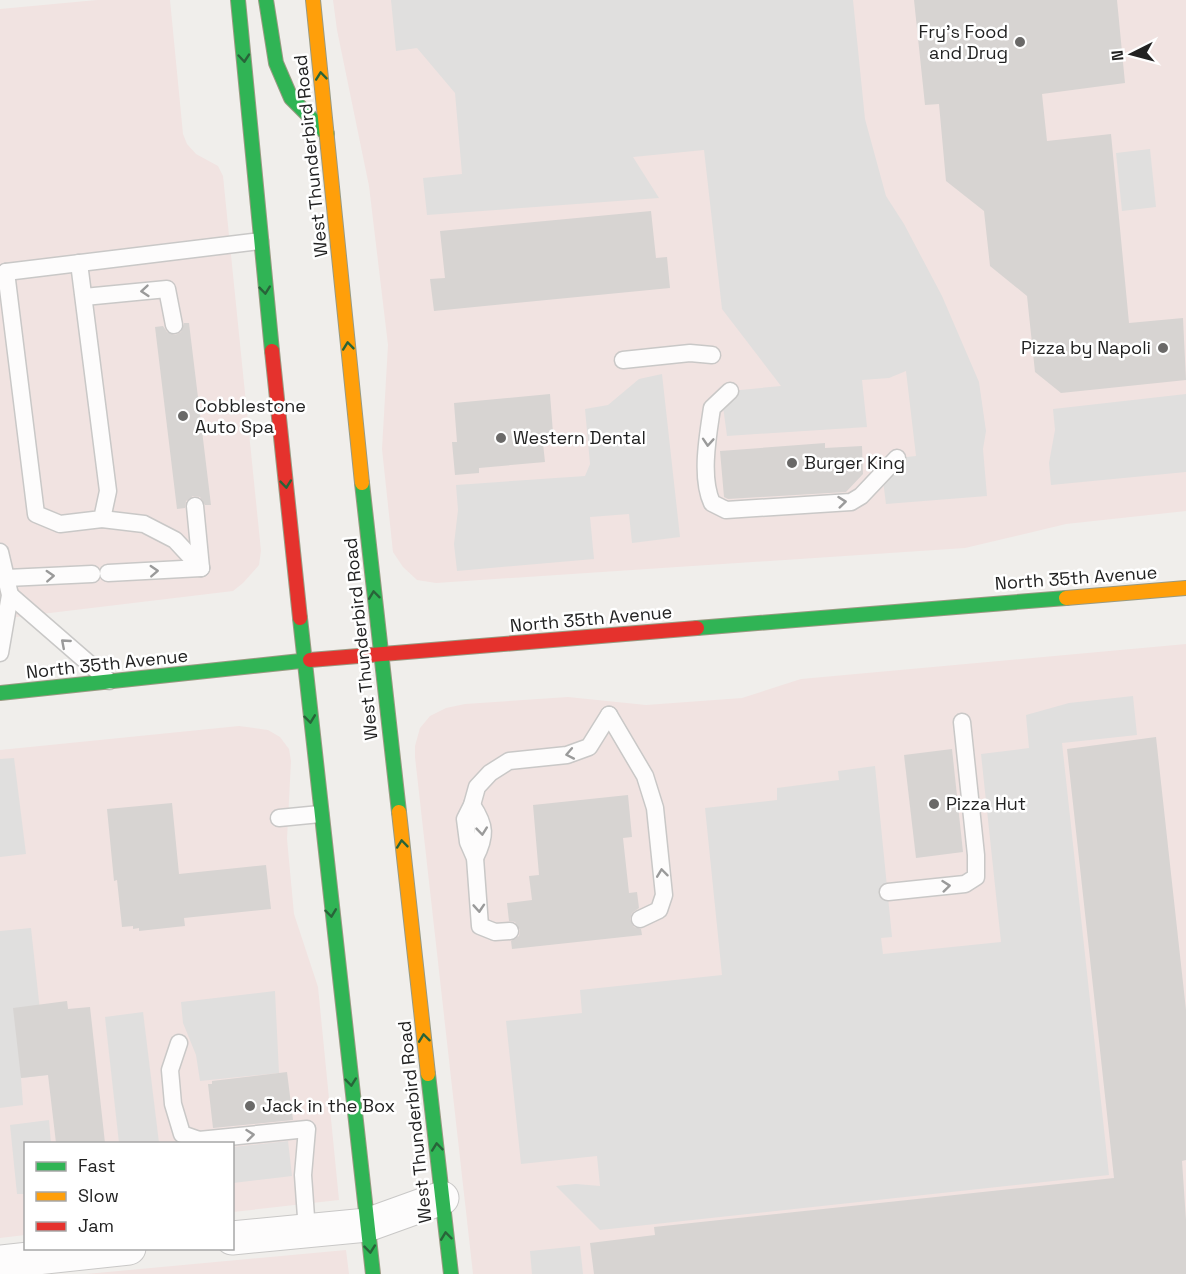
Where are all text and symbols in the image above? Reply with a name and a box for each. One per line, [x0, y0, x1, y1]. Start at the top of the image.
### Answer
place label: Fry's Food and Drug [918, 20, 1008, 64]
north arrow [1102, 24, 1162, 84]
marker: Fry's Food and Drug [1013, 35, 1027, 49]
text: N [1107, 49, 1129, 62]
one-way arrow [237, 54, 250, 63]
street label: West Thunderbird Road [288, 54, 333, 258]
one-way arrow [315, 71, 328, 80]
one-way arrow [140, 284, 149, 297]
one-way arrow [258, 285, 271, 294]
place label: Pizza by Napoli [1021, 336, 1151, 359]
one-way arrow [343, 341, 355, 350]
marker: Pizza by Napoli [1156, 341, 1170, 355]
place label: Cobblestone Auto Spa [195, 394, 306, 438]
marker: Cobblestone Auto Spa [176, 409, 190, 423]
place label: Western Dental [513, 426, 646, 449]
marker: Western Dental [494, 431, 508, 445]
one-way arrow [702, 437, 715, 446]
place label: Burger King [804, 451, 905, 474]
marker: Burger King [785, 456, 799, 470]
one-way arrow [279, 479, 291, 488]
one-way arrow [838, 496, 847, 509]
street label: West Thunderbird Road [338, 537, 383, 741]
street label: North 35th Avenue [994, 560, 1158, 595]
one-way arrow [150, 564, 159, 577]
one-way arrow [45, 570, 54, 583]
one-way arrow [368, 591, 381, 600]
street label: North 35th Avenue [509, 600, 673, 637]
one-way arrow [61, 639, 72, 650]
street label: North 35th Avenue [25, 644, 189, 683]
one-way arrow [303, 714, 316, 724]
one-way arrow [565, 747, 575, 760]
place label: Pizza Hut [946, 792, 1026, 815]
marker: Pizza Hut [927, 797, 941, 811]
one-way arrow [476, 826, 488, 836]
one-way arrow [396, 839, 409, 848]
one-way arrow [656, 869, 668, 878]
one-way arrow [941, 880, 950, 893]
one-way arrow [472, 903, 485, 912]
one-way arrow [325, 908, 337, 917]
street label: West Thunderbird Road [392, 1020, 437, 1224]
one-way arrow [418, 1033, 431, 1042]
one-way arrow [344, 1078, 357, 1087]
place label: Jack in the Box [262, 1094, 395, 1117]
marker: Jack in the Box [243, 1099, 257, 1113]
one-way arrow [245, 1129, 254, 1141]
legend [24, 1142, 234, 1250]
one-way arrow [431, 1142, 443, 1151]
text: Fast [78, 1154, 115, 1177]
text: Slow [78, 1184, 119, 1207]
text: Jam [78, 1214, 114, 1237]
one-way arrow [441, 1231, 453, 1240]
one-way arrow [363, 1245, 376, 1254]

